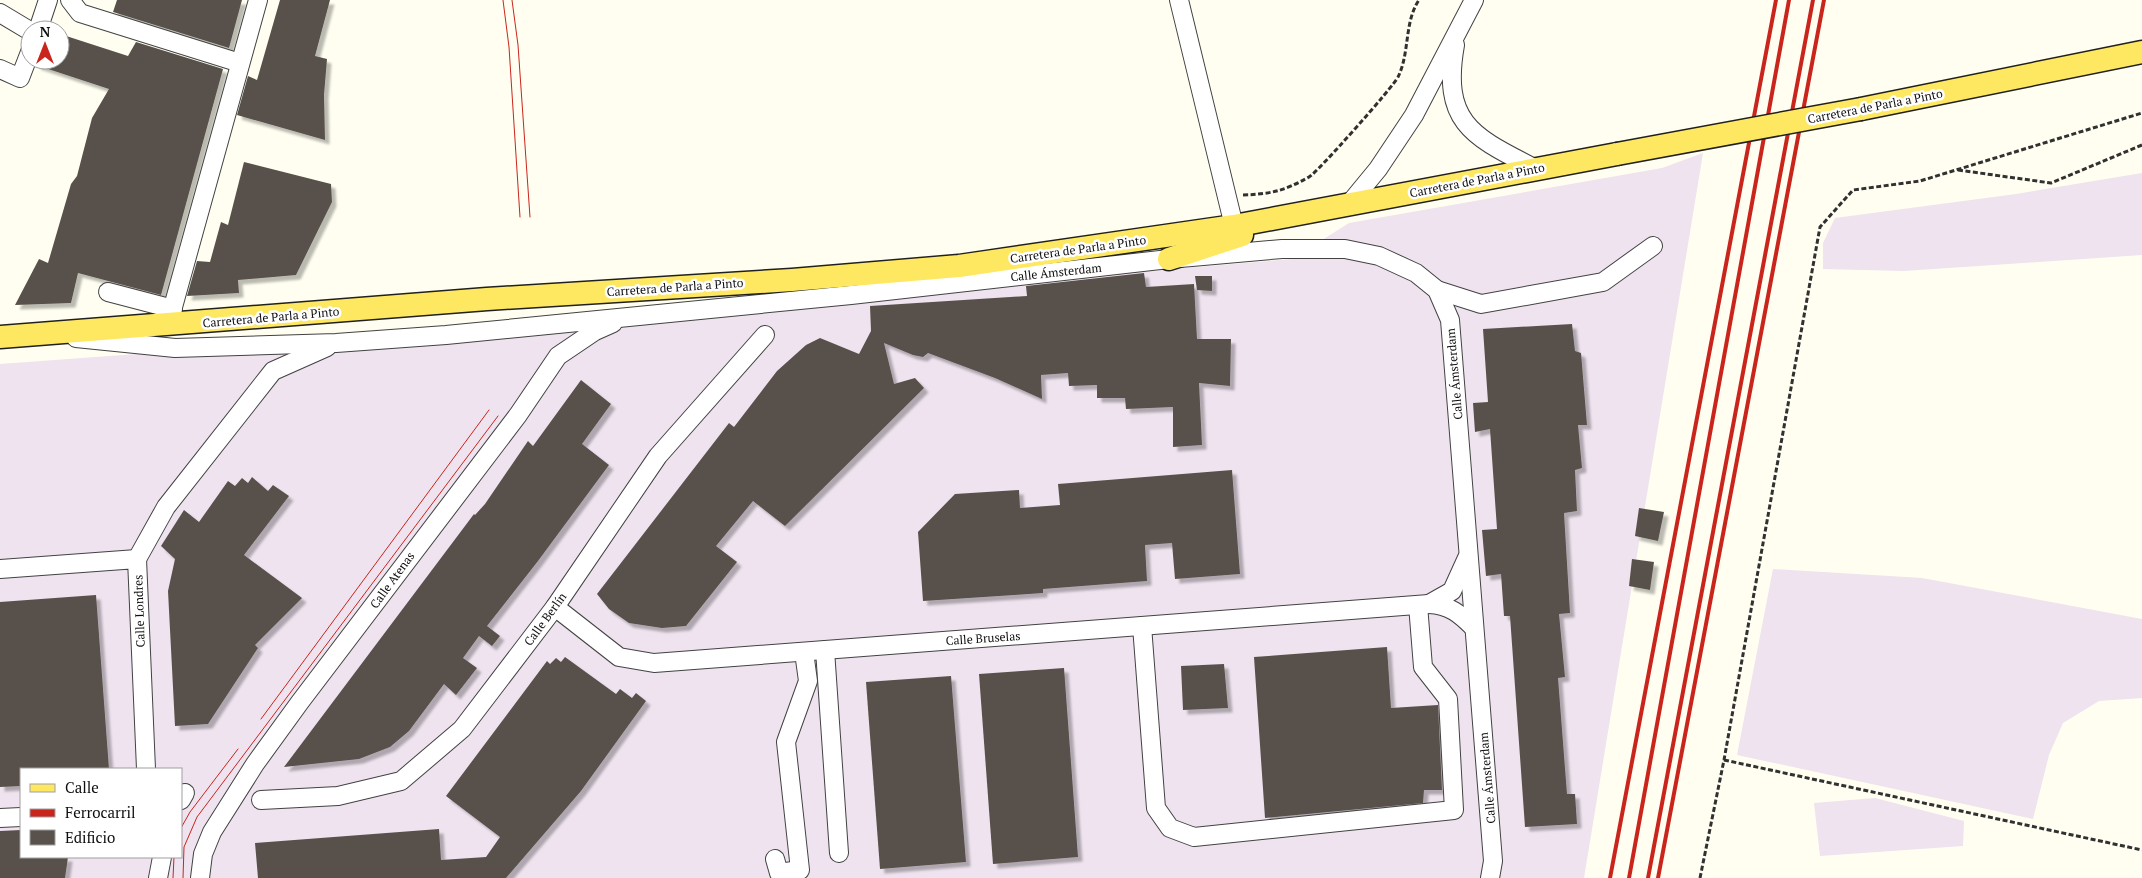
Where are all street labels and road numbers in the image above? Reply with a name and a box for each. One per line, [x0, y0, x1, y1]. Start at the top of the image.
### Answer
street label: Carretera de Parla a Pinto [1806, 85, 1944, 126]
street label: Carretera de Parla a Pinto [1408, 159, 1546, 200]
street label: Carretera de Parla a Pinto [1009, 232, 1147, 266]
street label: Calle Ámsterdam [1010, 260, 1103, 284]
street label: Carretera de Parla a Pinto [606, 275, 744, 299]
street label: Carretera de Parla a Pinto [202, 304, 340, 330]
street label: Calle Ámsterdam [1442, 327, 1465, 420]
street label: Calle Atenas [366, 549, 418, 611]
street label: Calle Londres [130, 574, 148, 648]
street label: Calle Berlín [521, 589, 569, 649]
street label: Calle Bruselas [945, 628, 1021, 648]
street label: Calle Ámsterdam [1475, 731, 1498, 824]

